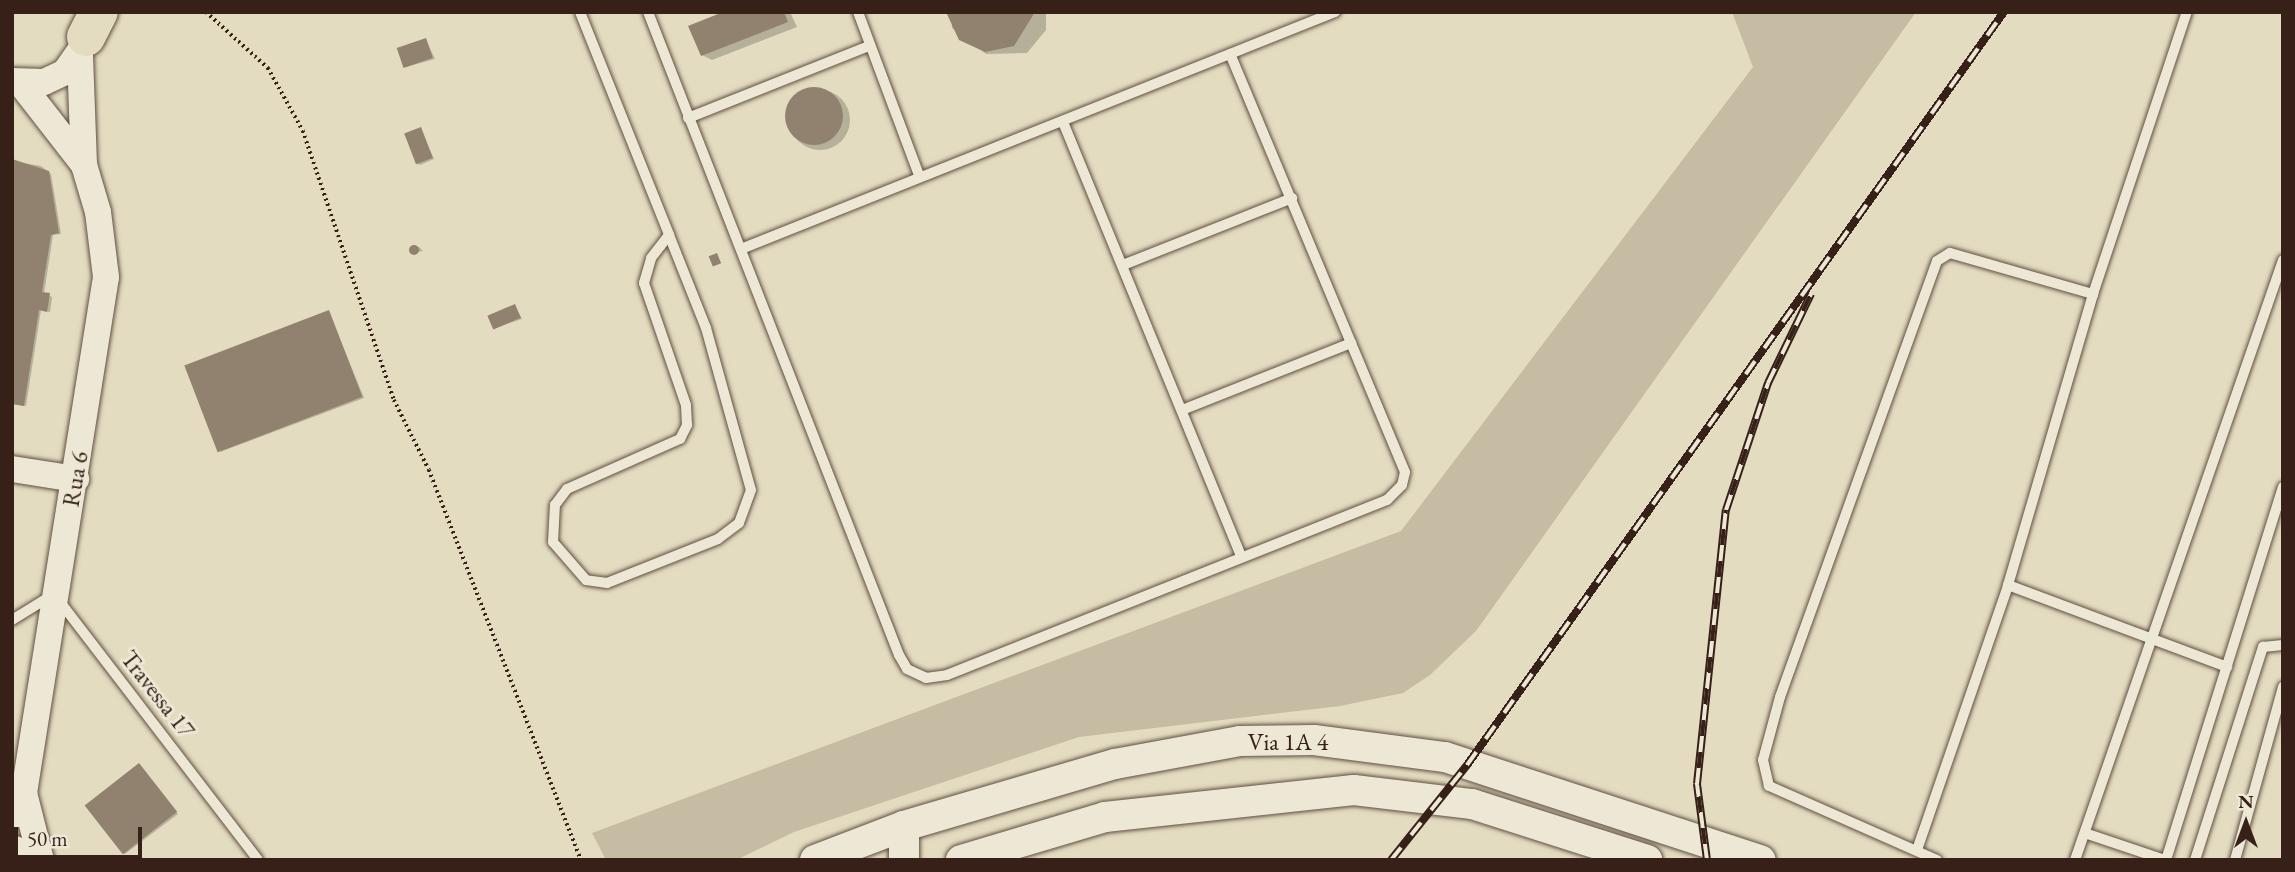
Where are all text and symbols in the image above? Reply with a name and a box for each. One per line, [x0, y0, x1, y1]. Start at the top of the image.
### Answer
street label: Rua 6 [56, 449, 94, 509]
street label: Travessa 17 [115, 645, 201, 743]
street label: Via 1A 4 [1248, 728, 1328, 756]
north arrow [2211, 788, 2281, 858]
text: N [2238, 789, 2254, 814]
scale bar [18, 812, 145, 856]
text: 50 m [27, 825, 68, 852]

